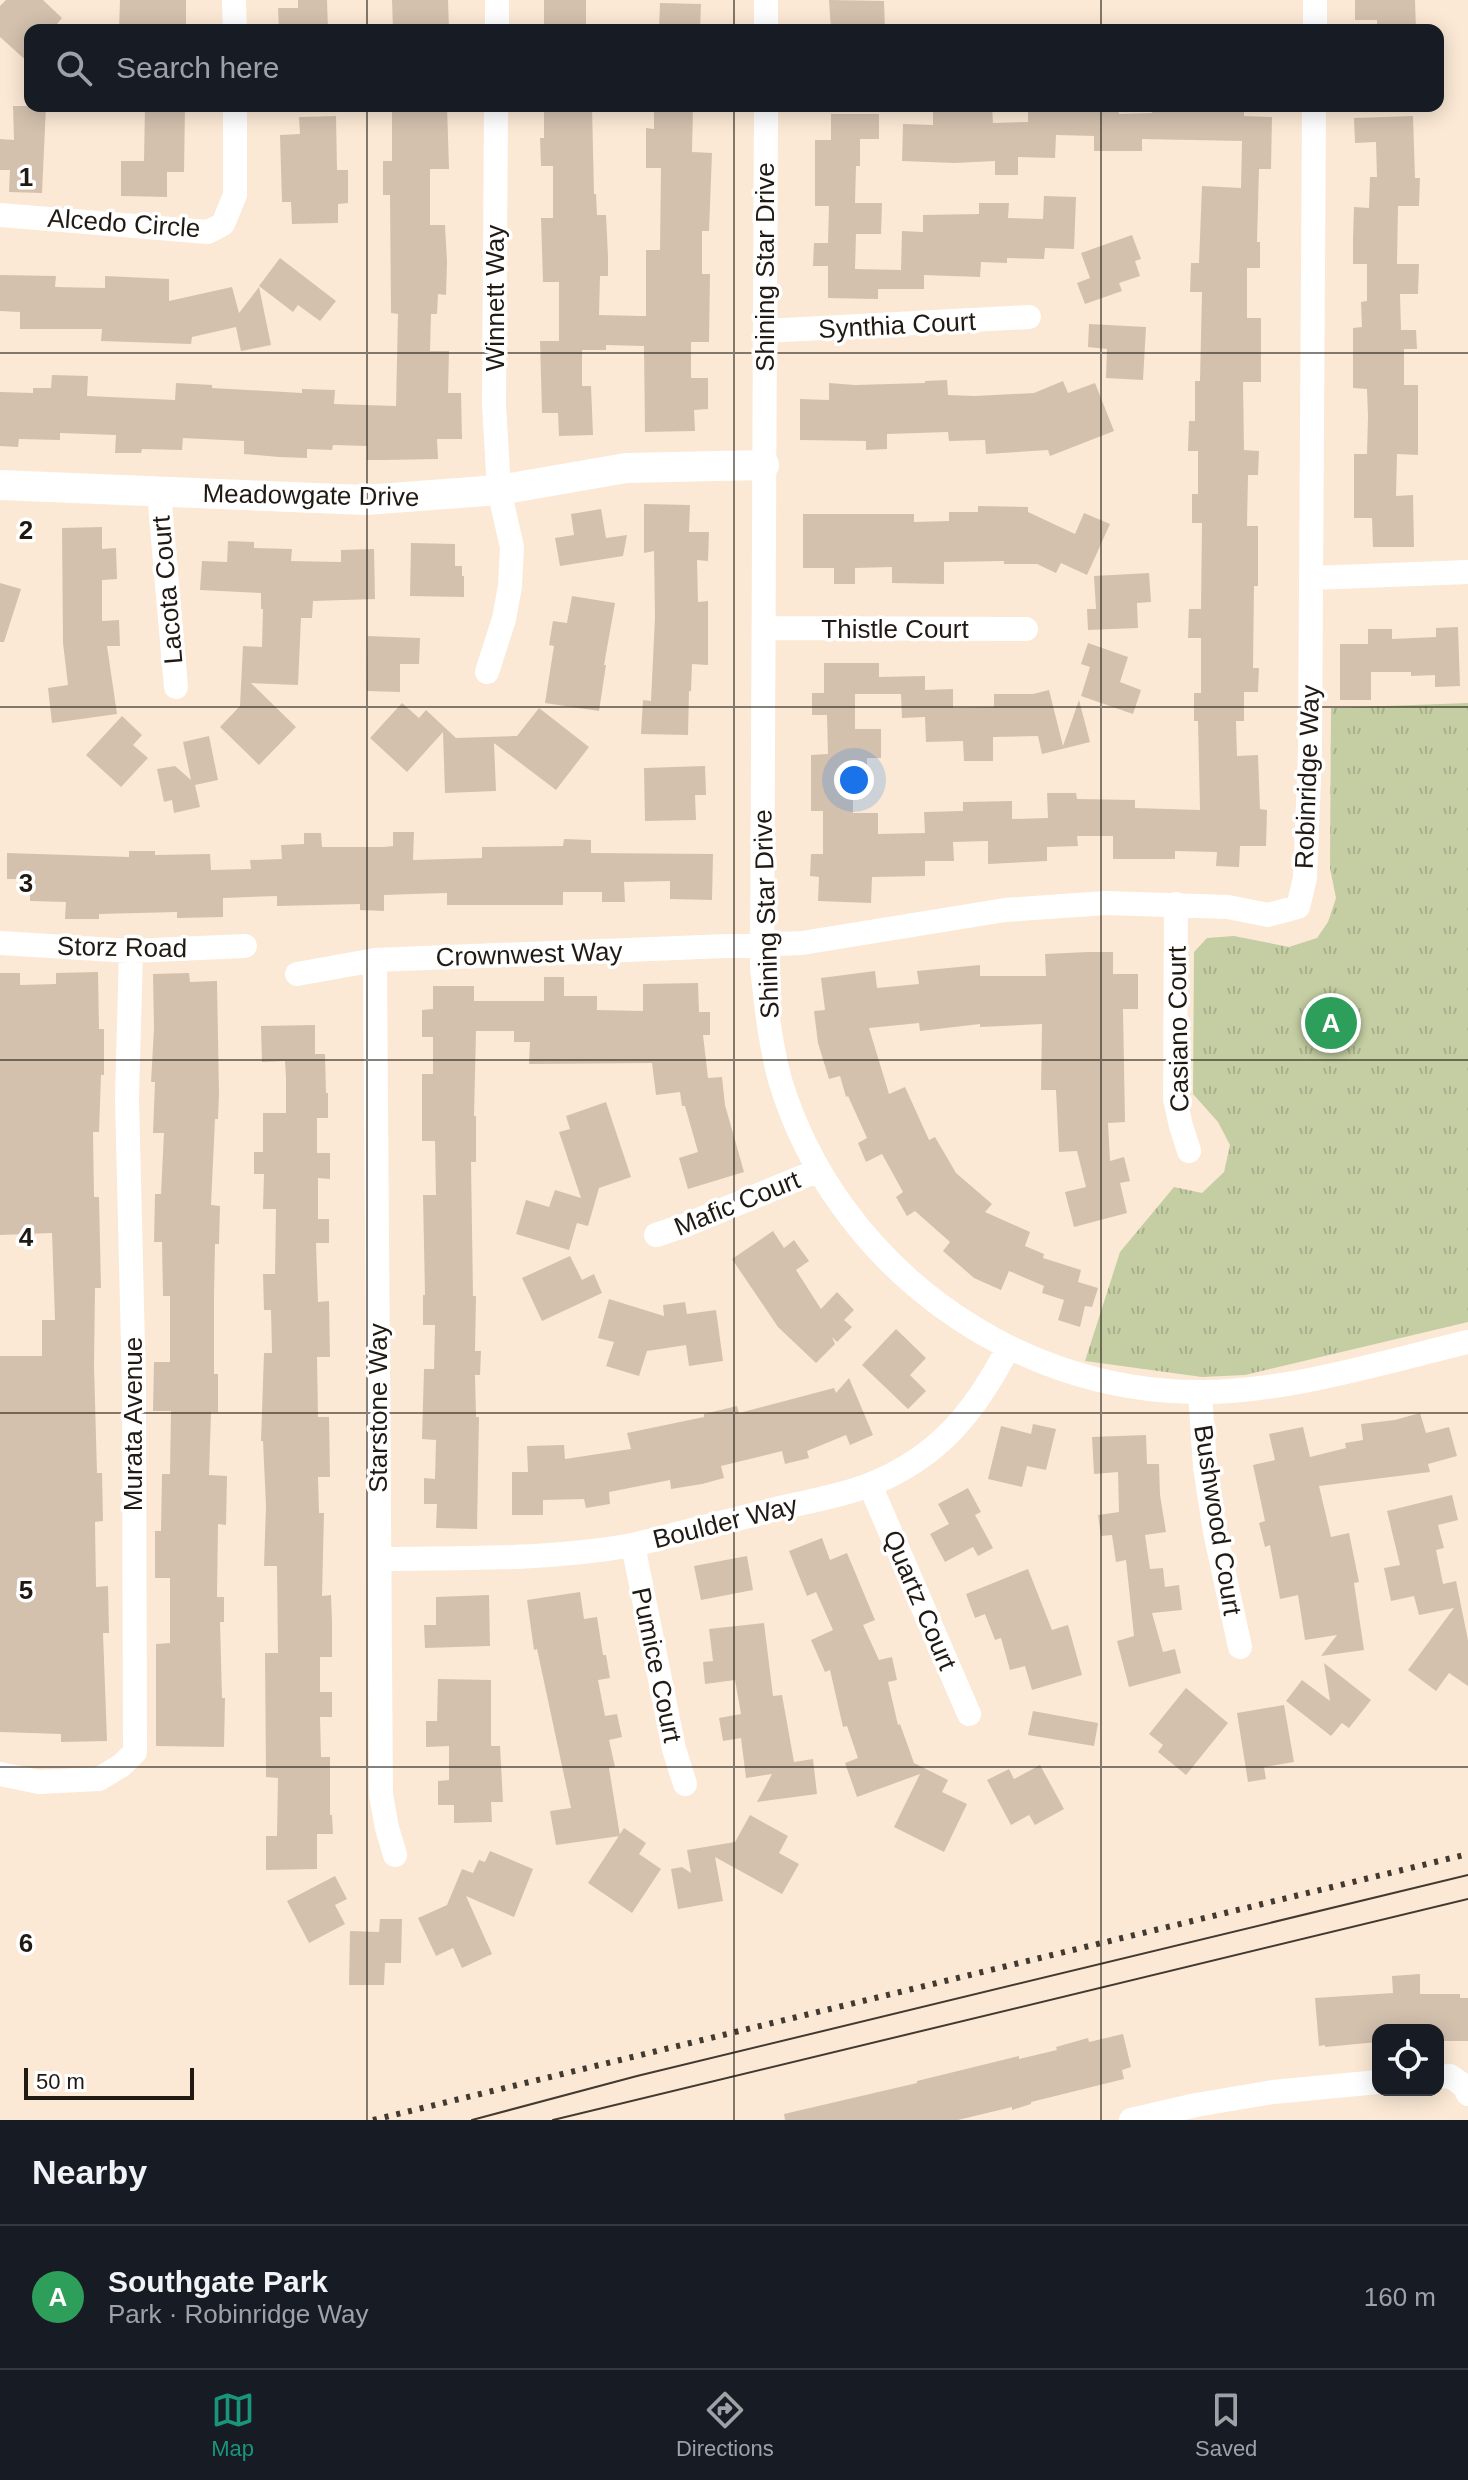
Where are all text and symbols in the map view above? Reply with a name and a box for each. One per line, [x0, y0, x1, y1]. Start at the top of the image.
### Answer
search box [24, 24, 1444, 112]
icon: search [52, 46, 96, 90]
text: Search here [116, 51, 279, 84]
text: 1 [19, 162, 33, 192]
street label: Shining Star Drive [750, 162, 780, 372]
street label: Alcedo Circle [47, 203, 201, 243]
street label: Winnett Way [480, 225, 510, 371]
street label: Synthia Court [818, 306, 977, 344]
street label: Meadowgate Drive [202, 478, 420, 512]
street label: Lacota Court [146, 514, 188, 665]
text: 2 [19, 515, 33, 545]
street label: Thistle Court [821, 614, 969, 644]
street label: Robinridge Way [1289, 685, 1325, 869]
your location [834, 760, 874, 800]
street label: Shining Star Drive [747, 809, 785, 1019]
text: 3 [19, 868, 33, 898]
street label: Storz Road [57, 931, 187, 963]
street label: Crownwest Way [435, 936, 623, 972]
street label: Casiano Court [1162, 945, 1194, 1112]
pin: A [1305, 993, 1357, 1053]
street label: Mafic Court [670, 1164, 805, 1242]
text: 4 [19, 1222, 34, 1252]
street label: Starstone Way [363, 1323, 393, 1493]
street label: Murata Avenue [118, 1337, 148, 1511]
street label: Bushwood Court [1188, 1423, 1248, 1618]
street label: Boulder Way [650, 1490, 800, 1554]
street label: Quartz Court [877, 1526, 963, 1675]
text: 5 [19, 1575, 33, 1605]
street label: Pumice Court [626, 1585, 688, 1746]
text: 6 [19, 1928, 33, 1958]
map controls [1372, 2024, 1444, 2096]
button: locate [1372, 2024, 1444, 2096]
scale bar [24, 2064, 194, 2100]
text: 50 m [36, 2069, 85, 2094]
text: Nearby [32, 2153, 147, 2191]
text: Southgate Park [108, 2265, 328, 2298]
text: A [49, 2282, 67, 2312]
text: 160 m [1364, 2282, 1436, 2312]
text: Park · Robinridge Way [108, 2299, 369, 2329]
tab: Map [211, 2388, 255, 2462]
tab: Directions [676, 2388, 774, 2462]
tab: Saved [1195, 2388, 1257, 2462]

